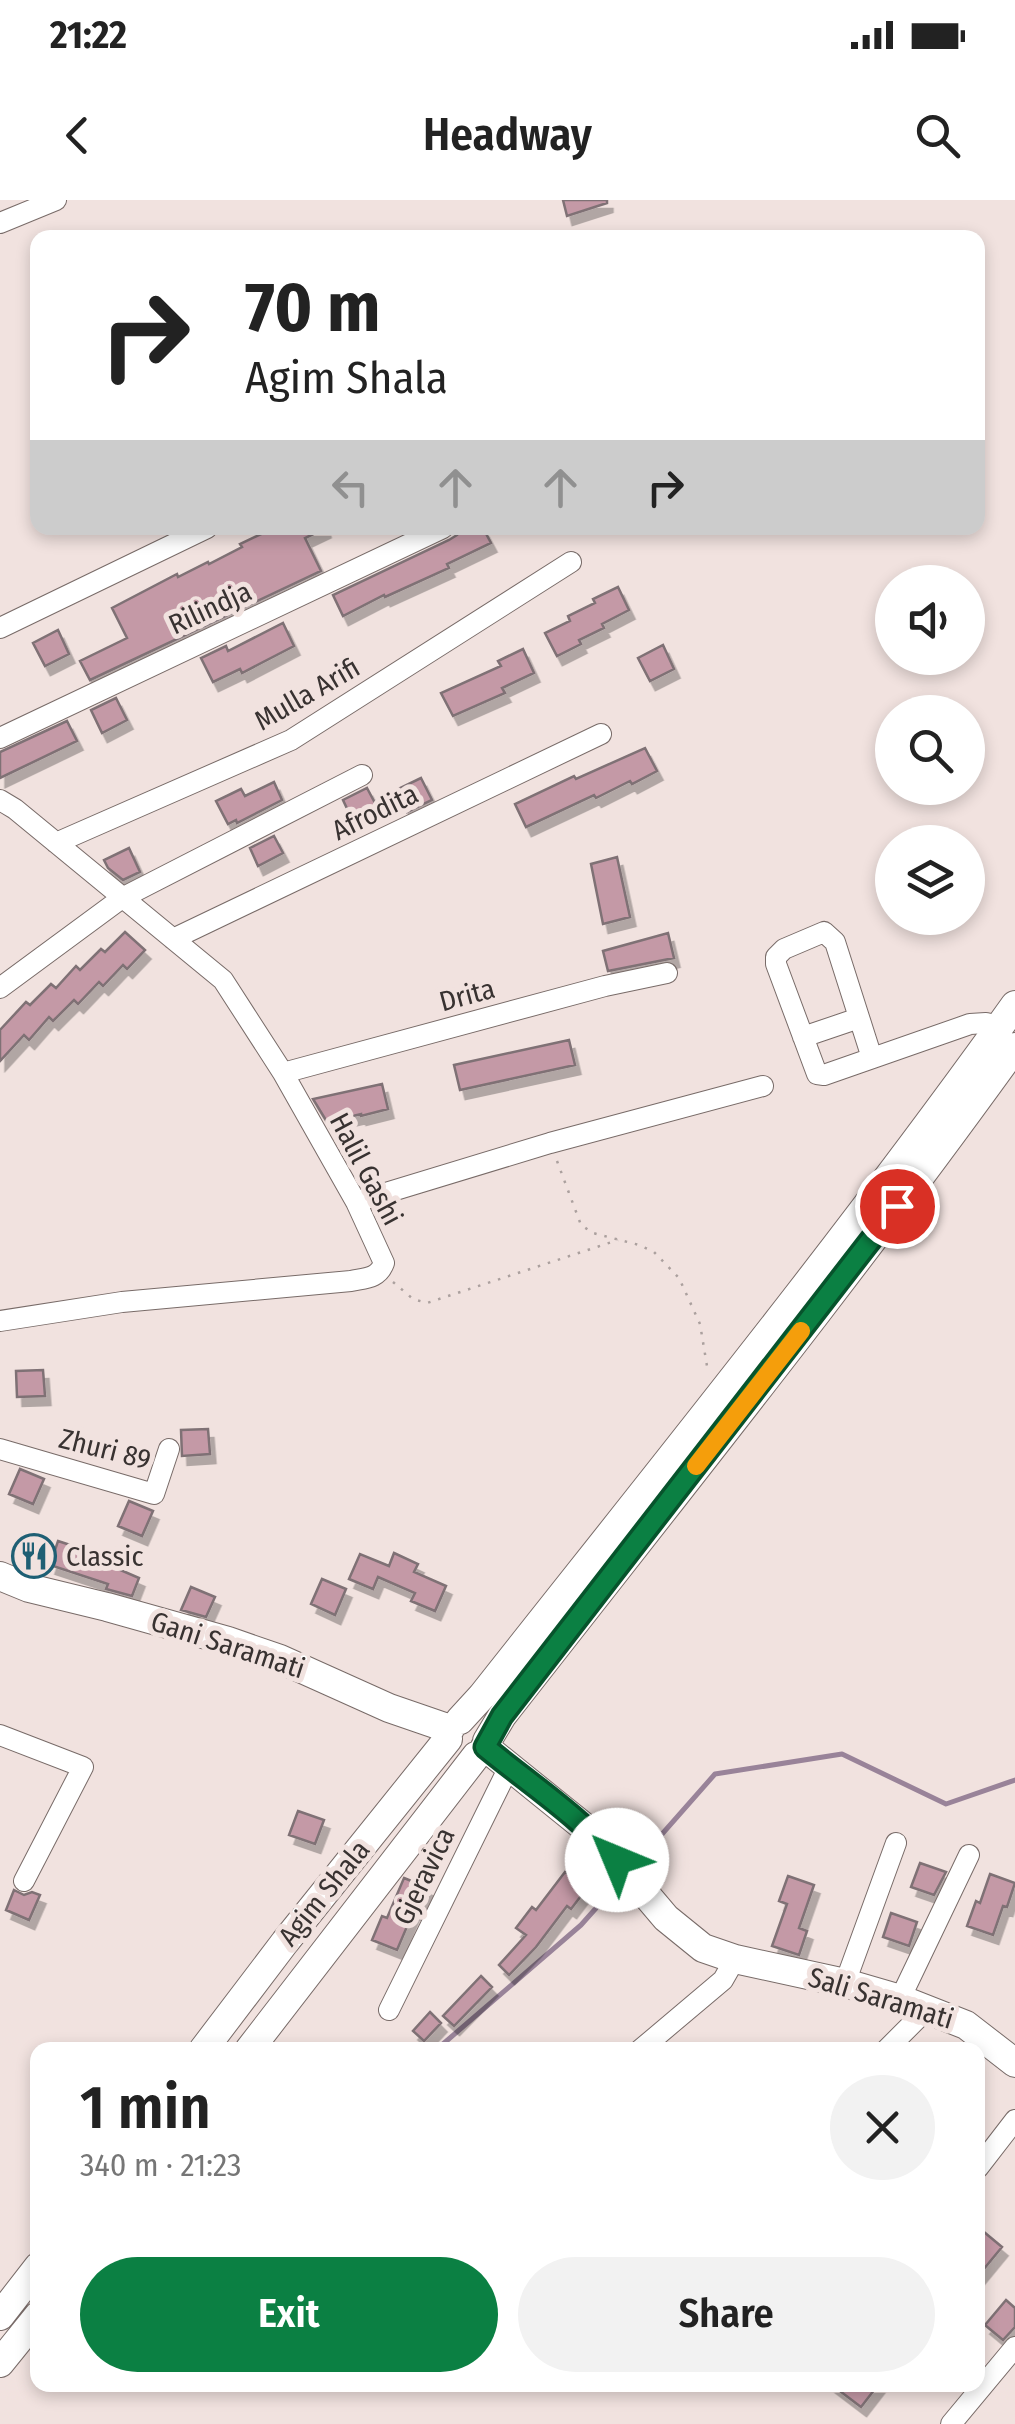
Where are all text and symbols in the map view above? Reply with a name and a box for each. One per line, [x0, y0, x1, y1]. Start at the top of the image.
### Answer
text: 21:22 [50, 12, 127, 58]
icon: back [50, 108, 105, 163]
text: Headway [423, 108, 592, 162]
icon: search [910, 108, 965, 163]
text: 70 m [245, 266, 380, 350]
icon: right [80, 270, 210, 400]
text: Agim Shala [245, 351, 448, 405]
icon: left [323, 460, 378, 515]
icon: ahead [428, 460, 483, 515]
icon: ahead [533, 460, 588, 515]
icon: right [638, 460, 693, 515]
map controls [875, 565, 985, 935]
button: sound [875, 565, 985, 675]
street label: Rilindja [163, 575, 257, 641]
street label: Mulla Arifi [249, 651, 365, 737]
button: search [875, 695, 985, 805]
street label: Afrodita [327, 777, 423, 847]
button: layers [875, 825, 985, 935]
street label: Drita [436, 972, 498, 1018]
street label: Halil Gashi [323, 1107, 409, 1231]
pin [855, 1164, 940, 1249]
icon: arrive [870, 1179, 925, 1234]
street label: Zhuri 89 [56, 1422, 154, 1476]
restaurant icon: Classic [11, 1533, 57, 1579]
place label: Classic [66, 1540, 143, 1573]
street label: Gani Saramati [147, 1605, 309, 1685]
position arrow [565, 1808, 669, 1912]
street label: Gjeravica [386, 1822, 462, 1930]
street label: Agim Shala [271, 1834, 377, 1952]
street label: Sali Saramati [804, 1960, 958, 2036]
text: 1 min [80, 2072, 211, 2144]
button: close [830, 2075, 935, 2180]
text: 340 m · 21:23 [80, 2146, 242, 2184]
button: Exit [80, 2257, 498, 2372]
button: Share [518, 2257, 935, 2372]

